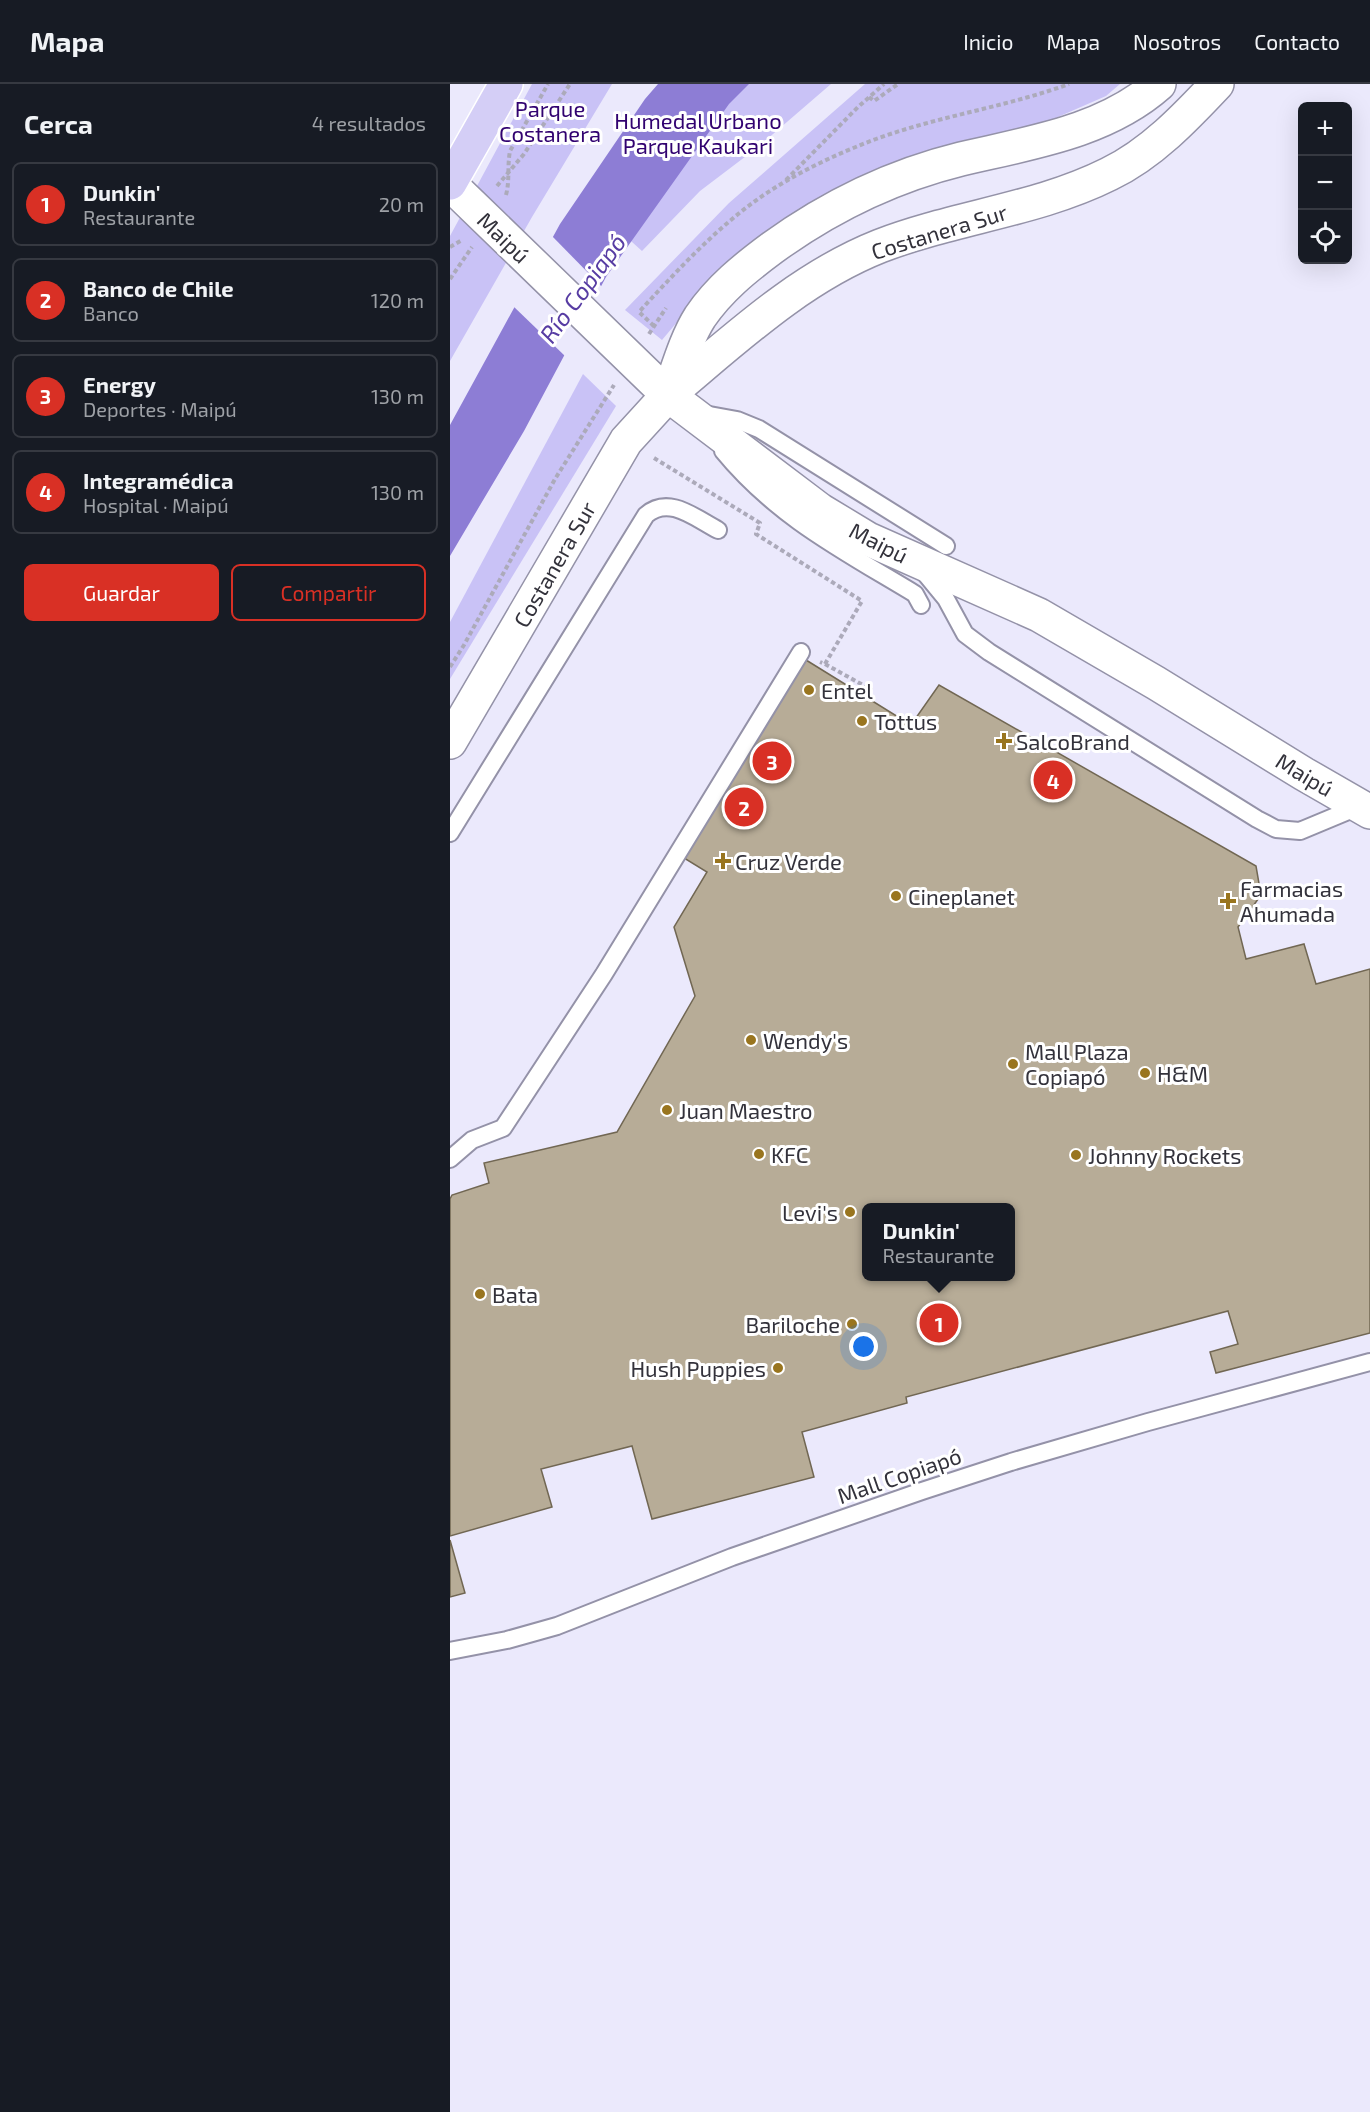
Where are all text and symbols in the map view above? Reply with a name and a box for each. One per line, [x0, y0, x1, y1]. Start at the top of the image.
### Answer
text: Mapa [30, 24, 104, 58]
text: Inicio [963, 29, 1013, 54]
text: Mapa [1046, 29, 1100, 54]
text: Nosotros [1133, 29, 1221, 54]
text: Contacto [1254, 29, 1340, 54]
park label: Parque Costanera [499, 95, 601, 146]
map controls [1298, 102, 1352, 264]
button: + [1298, 102, 1352, 156]
park label: Humedal Urbano Parque Kaukari [614, 107, 782, 158]
text: Cerca [24, 108, 93, 139]
text: 4 resultados [312, 111, 426, 135]
button: − [1298, 156, 1352, 210]
text: Dunkin' [83, 179, 160, 205]
text: 1 [41, 192, 50, 216]
text: 20 m [379, 192, 424, 216]
street label: Costanera Sur [868, 198, 1010, 264]
text: Restaurante [83, 205, 195, 229]
street label: Maipú [473, 206, 535, 268]
button: locate [1298, 210, 1352, 264]
water label: Río Copiapó [533, 228, 631, 348]
text: Banco de Chile [83, 275, 234, 301]
text: 2 [40, 288, 51, 312]
text: 120 m [371, 288, 424, 312]
text: Banco [83, 301, 139, 325]
text: Energy [83, 371, 156, 397]
text: 3 [40, 384, 51, 408]
text: 130 m [371, 384, 424, 408]
text: Deportes · Maipú [83, 397, 237, 421]
text: Integramédica [83, 467, 233, 493]
text: 4 [39, 480, 52, 504]
text: 130 m [371, 480, 424, 504]
text: Hospital · Maipú [83, 493, 229, 517]
street label: Costanera Sur [508, 496, 601, 631]
street label: Maipú [845, 516, 913, 568]
button: Guardar [24, 564, 219, 621]
button: Compartir [231, 564, 426, 621]
place label: Entel [821, 677, 873, 703]
marker: Entel [802, 683, 816, 697]
place label: Tottus [874, 708, 937, 734]
marker: Tottus [855, 714, 869, 728]
place label: SalcoBrand [1016, 728, 1130, 754]
marker: SalcoBrand [997, 734, 1011, 748]
pin: 3 [752, 738, 792, 784]
street label: Maipú [1272, 747, 1338, 801]
pin: 4 [1034, 758, 1072, 802]
pin: 2 [724, 784, 764, 830]
place label: Cruz Verde [735, 848, 842, 874]
marker: Cruz Verde [716, 854, 730, 868]
place label: Farmacias Ahumada [1240, 875, 1343, 926]
place label: Cineplanet [908, 883, 1015, 909]
marker: Cineplanet [889, 889, 903, 903]
marker: Farmacias Ahumada [1221, 894, 1235, 908]
place label: Wendy's [763, 1027, 848, 1053]
marker: Wendy's [744, 1033, 758, 1047]
place label: Mall Plaza Copiapó [1025, 1038, 1129, 1089]
marker: Mall Plaza Copiapó [1006, 1057, 1020, 1071]
place label: H&M [1157, 1060, 1208, 1086]
marker: H&M [1138, 1066, 1152, 1080]
place label: Juan Maestro [679, 1097, 813, 1123]
marker: Juan Maestro [660, 1103, 674, 1117]
place label: KFC [771, 1141, 808, 1167]
place label: Johnny Rockets [1088, 1142, 1241, 1168]
marker: KFC [752, 1147, 766, 1161]
marker: Johnny Rockets [1069, 1148, 1083, 1162]
place label: Levi's [782, 1199, 838, 1225]
popup [862, 1203, 1015, 1281]
marker: Levi's [843, 1205, 857, 1219]
text: Dunkin' [882, 1217, 960, 1243]
text: Restaurante [882, 1243, 995, 1267]
place label: Bata [492, 1281, 538, 1307]
marker: Bata [473, 1287, 487, 1301]
pin: 1 [920, 1300, 958, 1346]
place label: Bariloche [746, 1311, 840, 1337]
marker: Bariloche [845, 1317, 859, 1331]
your location [849, 1332, 878, 1361]
place label: Hush Puppies [630, 1355, 766, 1381]
marker: Hush Puppies [771, 1361, 785, 1375]
street label: Mall Copiapó [834, 1442, 964, 1508]

